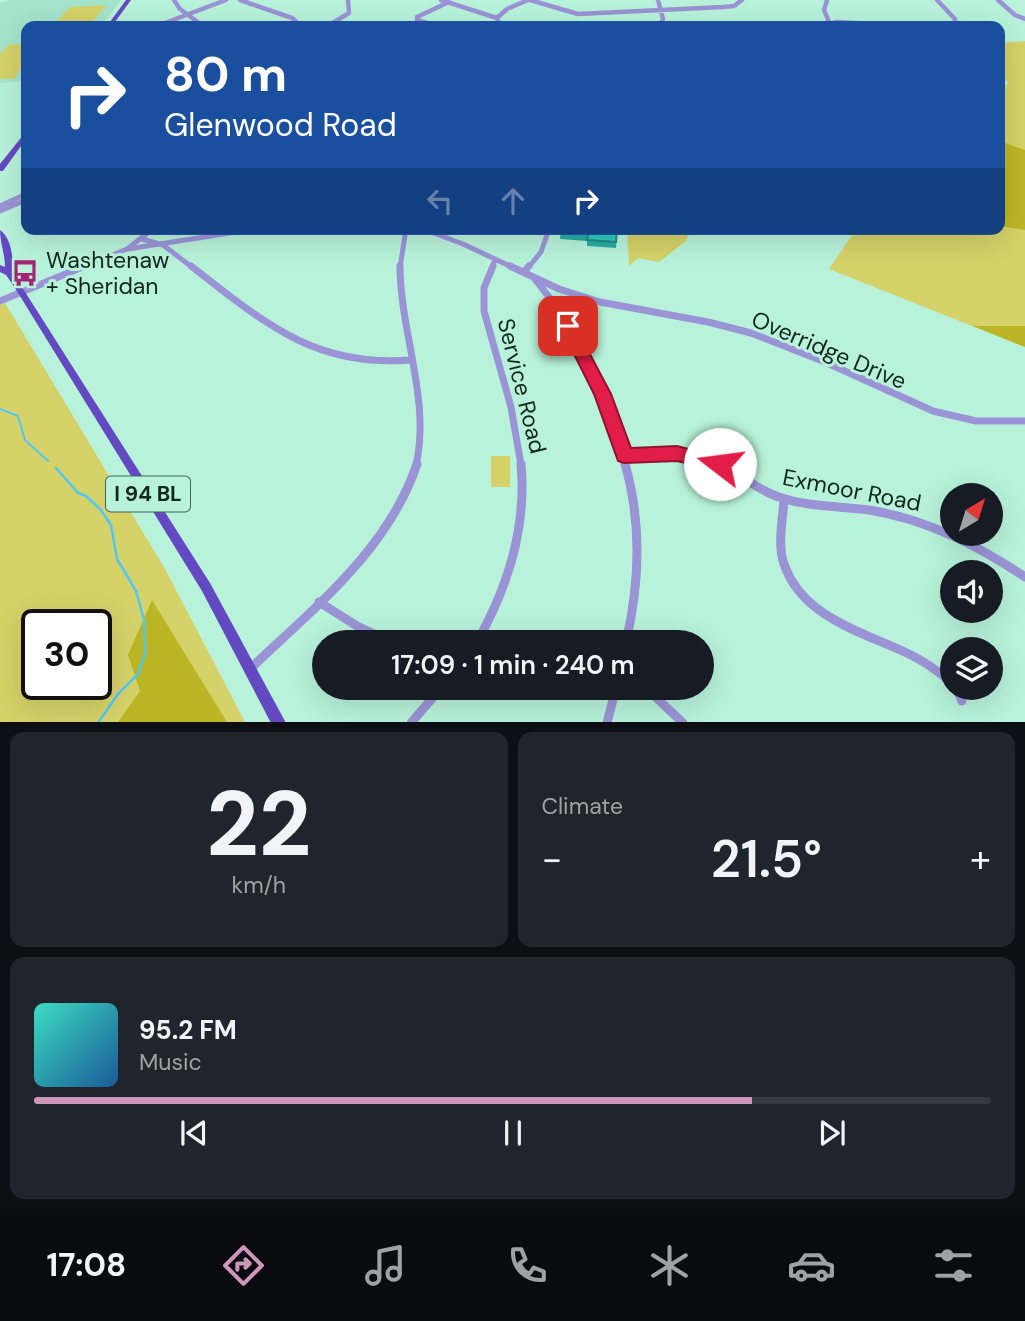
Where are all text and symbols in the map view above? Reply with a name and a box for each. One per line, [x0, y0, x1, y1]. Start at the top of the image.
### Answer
text: 80 m [164, 42, 287, 106]
icon: right [49, 49, 140, 140]
text: Glenwood Road [164, 104, 397, 146]
icon: left [421, 182, 459, 220]
icon: ahead [494, 182, 532, 220]
icon: right [567, 182, 605, 220]
place label: Washtenaw + Sheridan [46, 245, 169, 301]
bus stop icon: Washtenaw + Sheridan [10, 258, 40, 288]
pin [538, 296, 598, 356]
street label: Overridge Drive [747, 304, 911, 396]
icon: arrive [549, 307, 587, 345]
street label: Service Road [491, 315, 553, 457]
position arrow [683, 427, 757, 501]
street label: Exmoor Road [780, 462, 924, 518]
road number: I 94 BL [106, 476, 190, 512]
north arrow [940, 483, 1003, 546]
map controls [940, 483, 1003, 700]
button: sound [940, 560, 1003, 623]
speed limit sign: 30 [21, 609, 112, 700]
button: layers [940, 637, 1003, 700]
text: 17:09 · 1 min · 240 m [391, 648, 635, 682]
text: 22 [206, 765, 311, 883]
text: Climate [542, 791, 623, 821]
text: 21.5° [711, 825, 822, 893]
text: − [542, 834, 562, 884]
text: + [970, 834, 991, 884]
text: km/h [232, 870, 286, 900]
text: 95.2 FM [139, 1013, 237, 1047]
text: Music [139, 1047, 202, 1077]
icon: previous [175, 1114, 213, 1152]
icon: pause [494, 1114, 532, 1152]
icon: next [813, 1114, 851, 1152]
icon: directions [219, 1241, 268, 1290]
icon: music [361, 1241, 410, 1290]
icon: phone [503, 1241, 552, 1290]
icon: climate [645, 1241, 694, 1290]
icon: car [787, 1241, 836, 1290]
icon: filters [929, 1241, 978, 1290]
text: 17:08 [47, 1244, 126, 1286]

